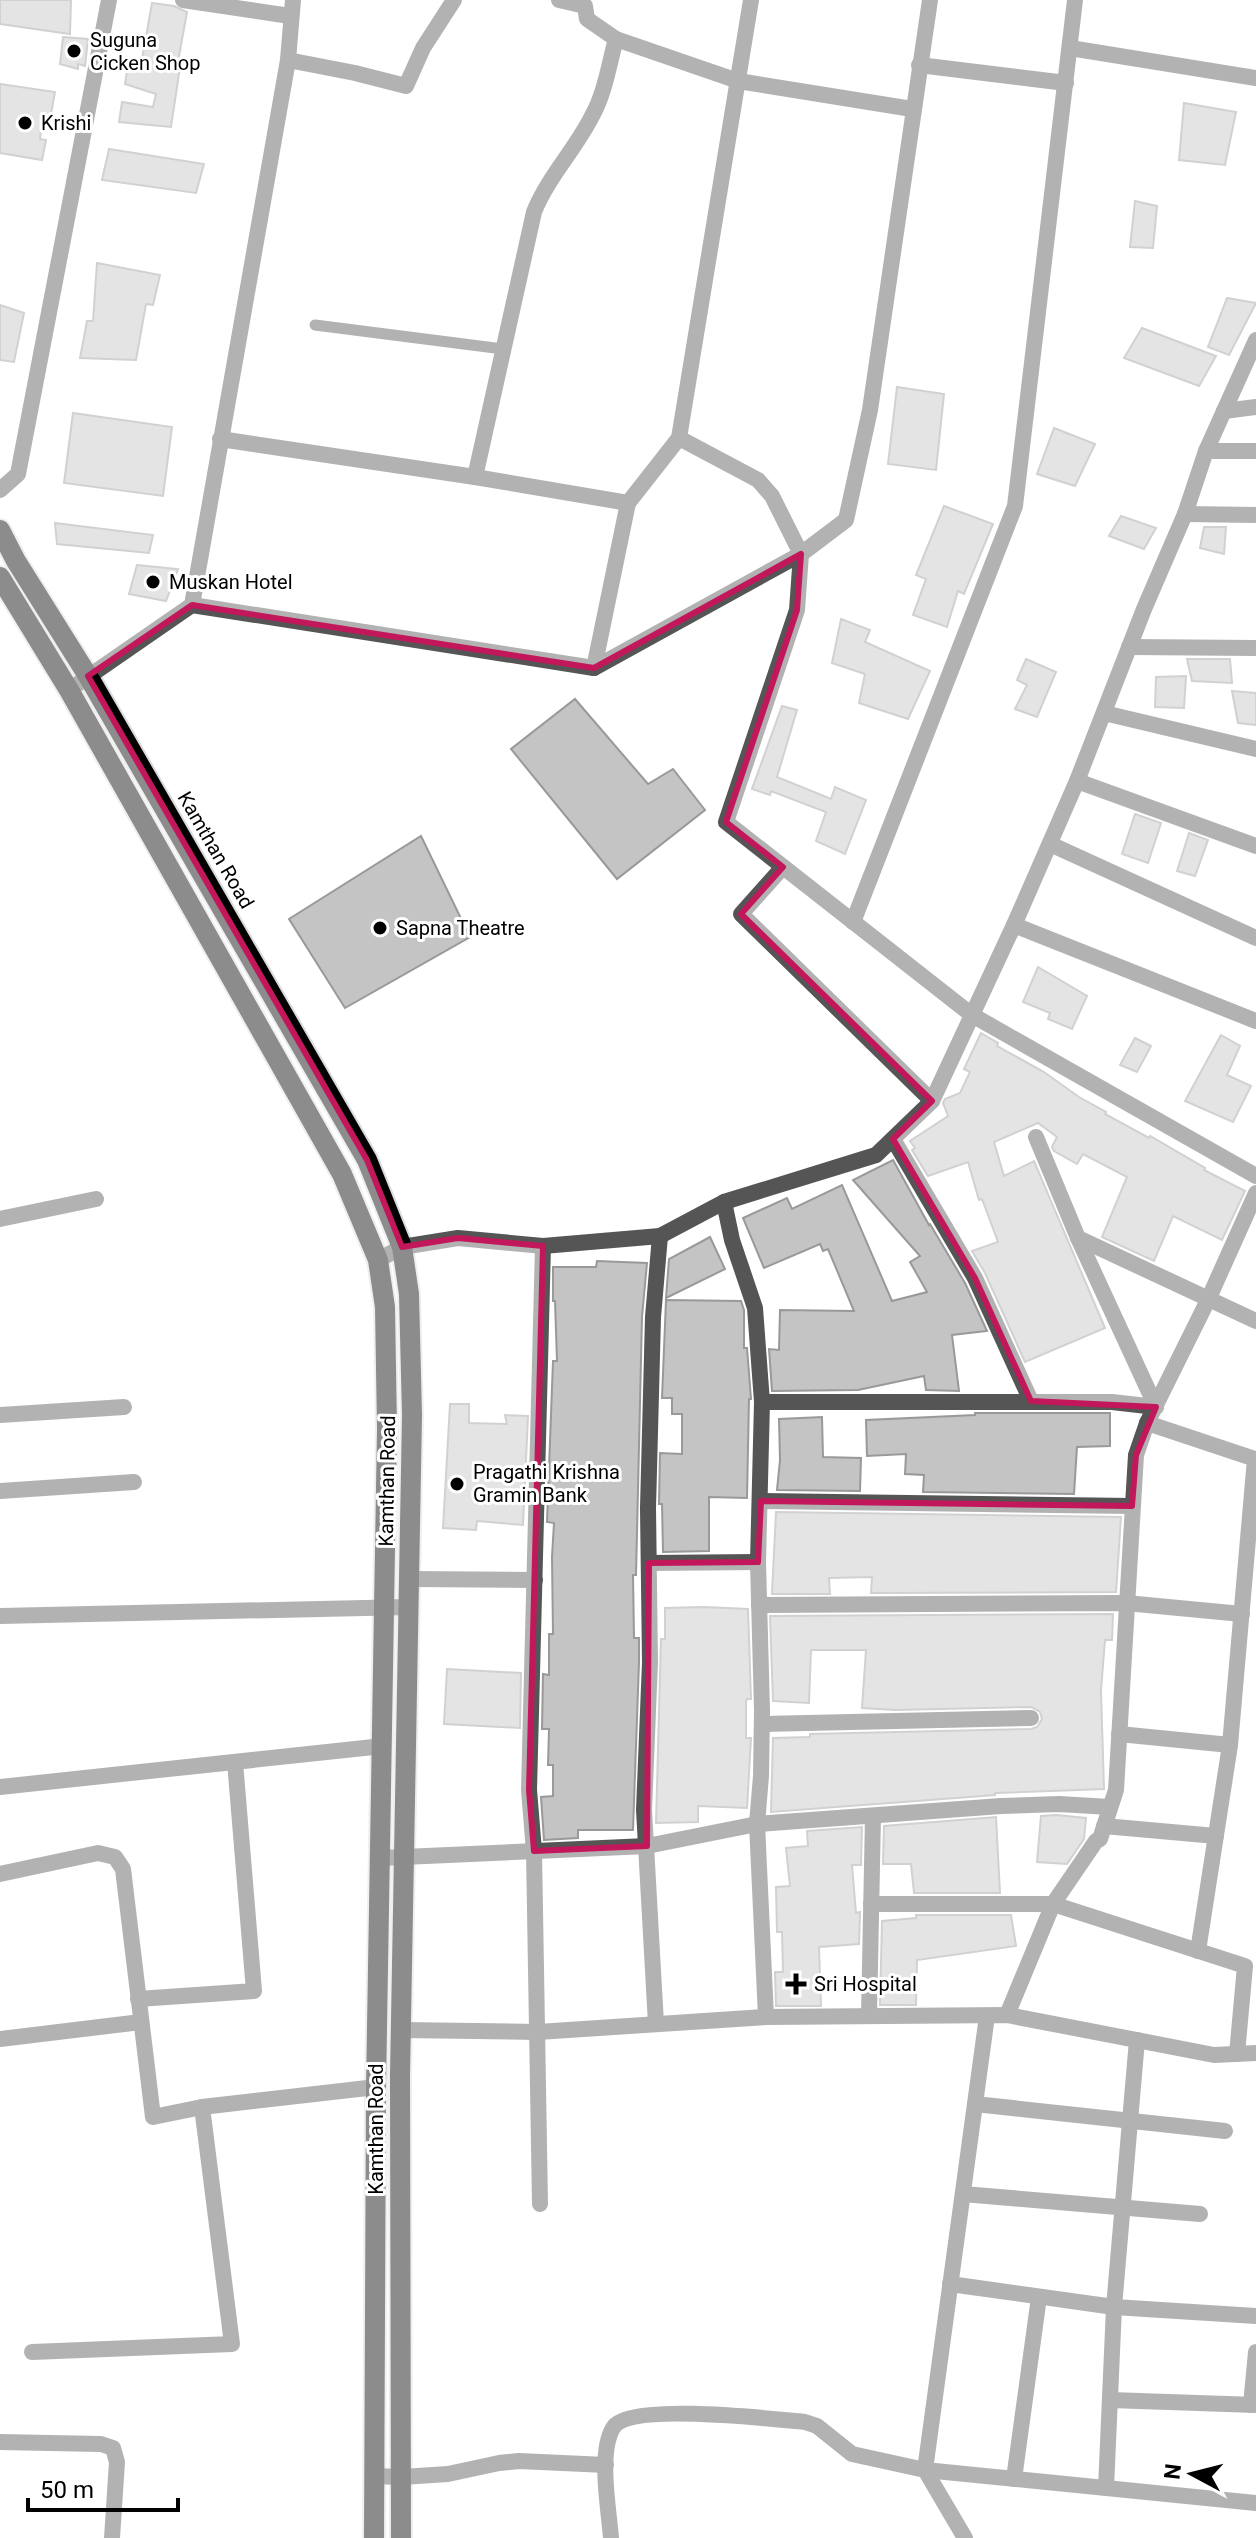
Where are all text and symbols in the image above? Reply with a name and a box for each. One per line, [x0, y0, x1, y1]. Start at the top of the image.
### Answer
place label: Suguna Cicken Shop [90, 28, 200, 75]
marker: Suguna Cicken Shop [65, 42, 83, 60]
place label: Krishi [41, 111, 91, 135]
marker: Krishi [16, 114, 34, 132]
place label: Muskan Hotel [169, 570, 293, 594]
marker: Muskan Hotel [144, 573, 162, 591]
street label: Kamthan Road [173, 787, 259, 913]
place label: Sapna Theatre [396, 916, 525, 940]
marker: Sapna Theatre [371, 919, 389, 937]
street label: Kamthan Road [374, 1415, 400, 1547]
place label: Pragathi Krishna Gramin Bank [473, 1460, 620, 1507]
marker: Pragathi Krishna Gramin Bank [448, 1475, 466, 1493]
place label: Sri Hospital [814, 1972, 917, 1996]
marker: Sri Hospital [785, 1973, 807, 1995]
street label: Kamthan Road [364, 2063, 388, 2195]
north arrow [1152, 2434, 1232, 2514]
scale bar [28, 2462, 178, 2512]
text: N [1159, 2462, 1186, 2481]
text: 50 m [40, 2476, 94, 2504]

